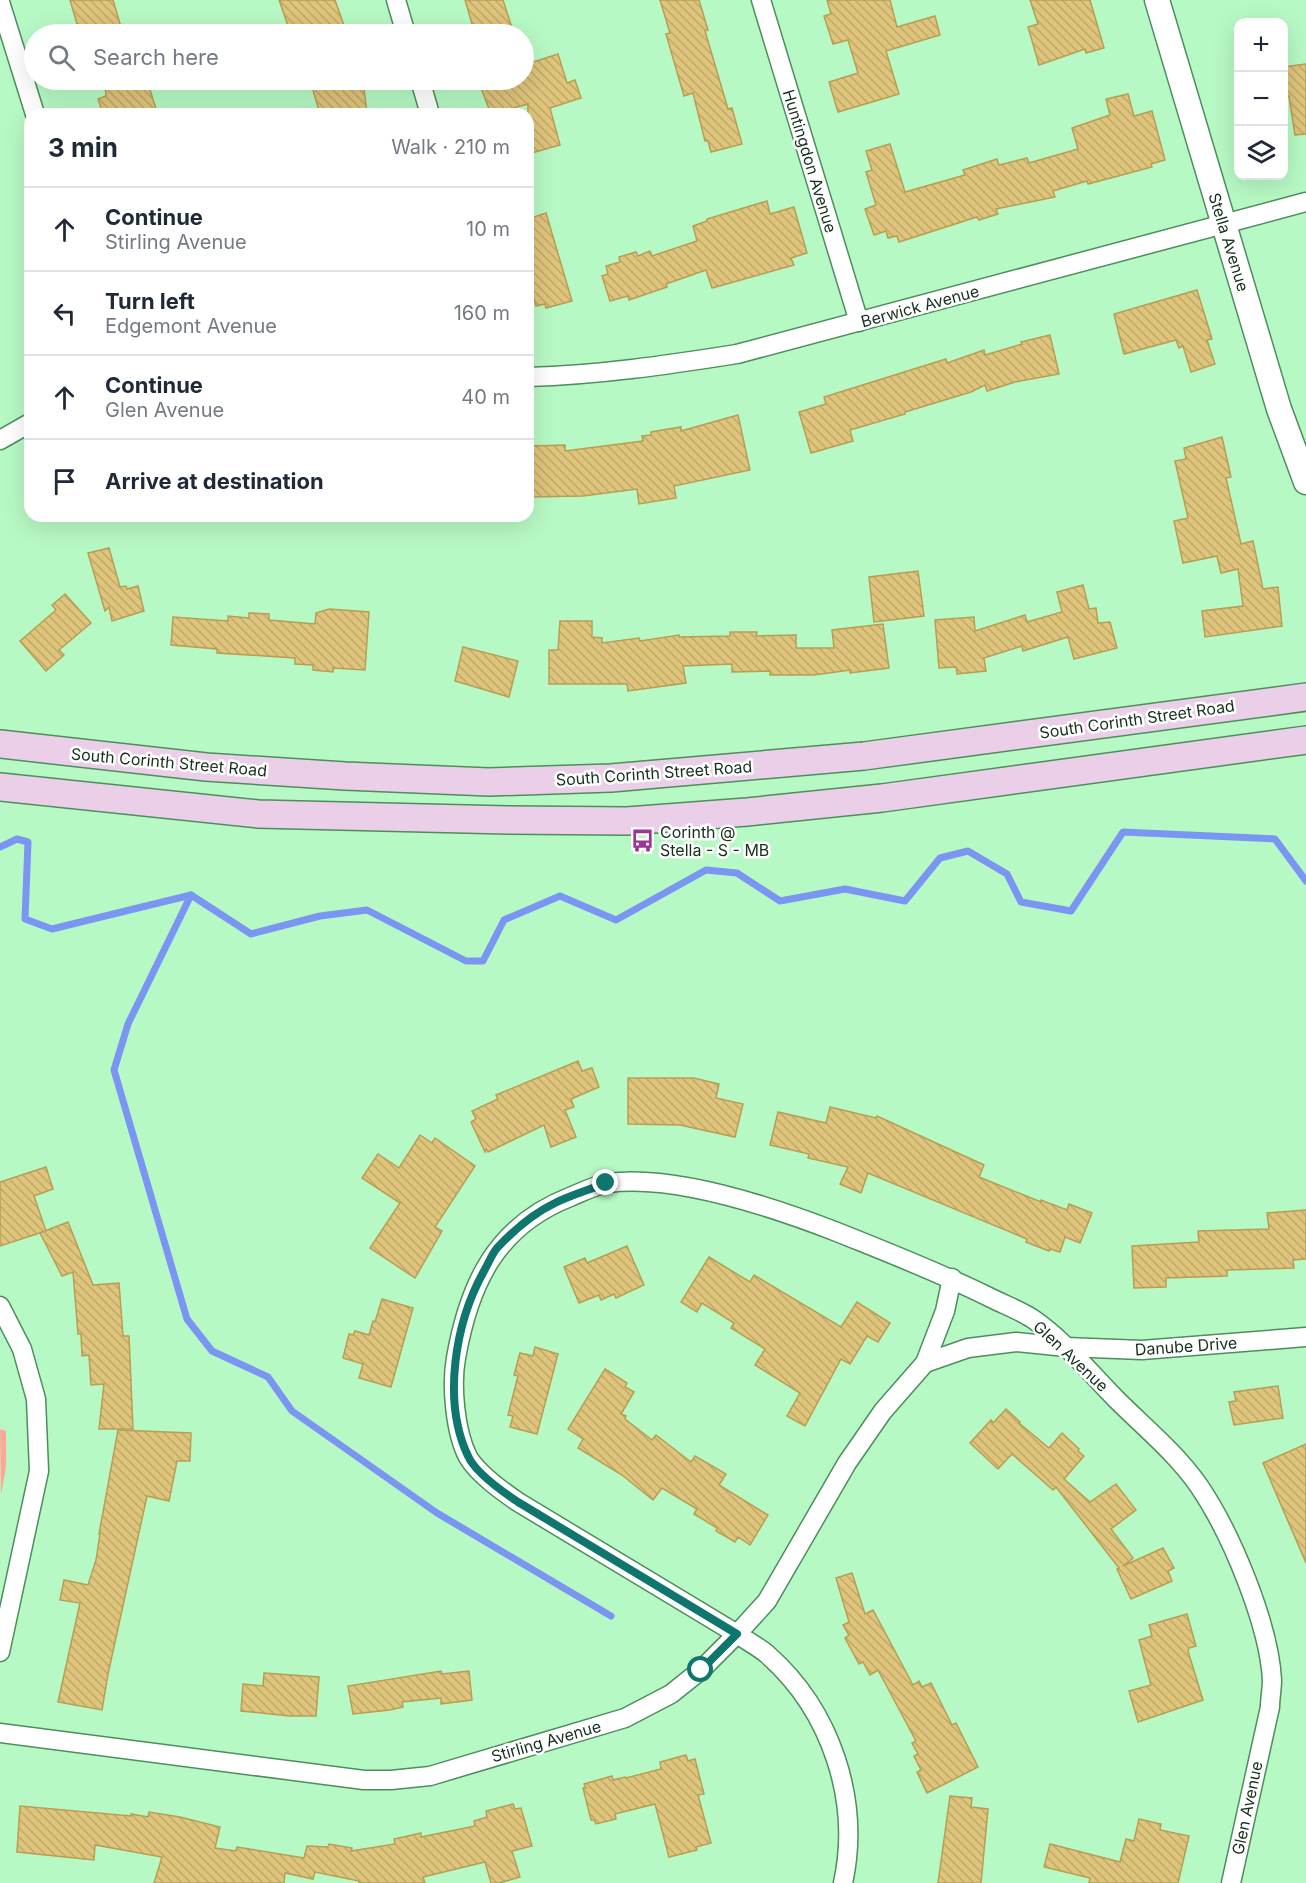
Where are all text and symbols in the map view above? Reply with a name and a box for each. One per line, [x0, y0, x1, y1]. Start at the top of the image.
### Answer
map controls [1234, 18, 1288, 180]
button: + [1234, 18, 1288, 72]
search box [24, 24, 534, 90]
icon: search [45, 41, 78, 74]
text: Search here [93, 44, 219, 70]
button: − [1234, 72, 1288, 126]
street label: Huntingdon Avenue [779, 87, 841, 235]
button: layers [1234, 126, 1288, 180]
text: 3 min [48, 132, 118, 163]
text: Walk · 210 m [391, 135, 510, 159]
street label: Stella Avenue [1205, 190, 1253, 294]
text: Continue [105, 204, 203, 230]
icon: ahead [48, 213, 81, 246]
text: 10 m [466, 217, 510, 241]
text: Stirling Avenue [105, 230, 247, 254]
street label: Berwick Avenue [859, 281, 981, 331]
text: Turn left [105, 288, 195, 314]
icon: left [48, 297, 81, 330]
text: 160 m [454, 301, 510, 325]
text: Edgemont Avenue [105, 314, 277, 338]
text: Continue [105, 372, 203, 398]
icon: ahead [48, 381, 81, 414]
text: 40 m [461, 385, 510, 409]
text: Glen Avenue [105, 398, 224, 422]
icon: arrive [48, 465, 81, 498]
text: Arrive at destination [105, 468, 324, 494]
street label: South Corinth Street Road [1038, 695, 1236, 743]
street label: South Corinth Street Road [70, 743, 268, 781]
street label: South Corinth Street Road [555, 756, 753, 790]
place label: Corinth @ Stella - S - MB [660, 822, 769, 860]
bus stop icon: Corinth @ Stella - S - MB [629, 828, 655, 854]
route end [592, 1169, 618, 1195]
street label: Glen Avenue [1029, 1316, 1113, 1396]
street label: Danube Drive [1134, 1332, 1238, 1360]
route start [687, 1656, 713, 1682]
street label: Stirling Avenue [489, 1716, 603, 1766]
street label: Glen Avenue [1227, 1759, 1267, 1857]

